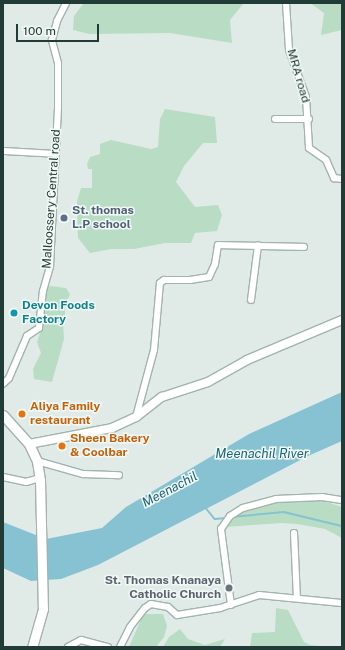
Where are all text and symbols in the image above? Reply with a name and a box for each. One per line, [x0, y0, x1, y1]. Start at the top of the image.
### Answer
scale bar [18, 16, 101, 42]
text: 100 m [23, 24, 56, 38]
street label: MRA road [283, 47, 313, 105]
street label: Malloossery Central road [40, 129, 64, 269]
place label: St. thomas L.P school [72, 204, 134, 232]
marker: St. thomas L.P school [59, 213, 69, 223]
place label: Devon Foods Factory [22, 299, 95, 327]
marker: Devon Foods Factory [9, 308, 19, 318]
place label: Aliya Family restaurant [30, 400, 100, 428]
marker: Aliya Family restaurant [17, 409, 27, 419]
place label: Sheen Bakery & Coolbar [70, 432, 149, 460]
marker: Sheen Bakery & Coolbar [57, 441, 67, 451]
water label: Meenachil River [215, 446, 309, 462]
water label: Meenachil [140, 469, 200, 511]
place label: St. Thomas Knanaya Catholic Church [105, 574, 221, 602]
marker: St. Thomas Knanaya Catholic Church [224, 583, 234, 593]

